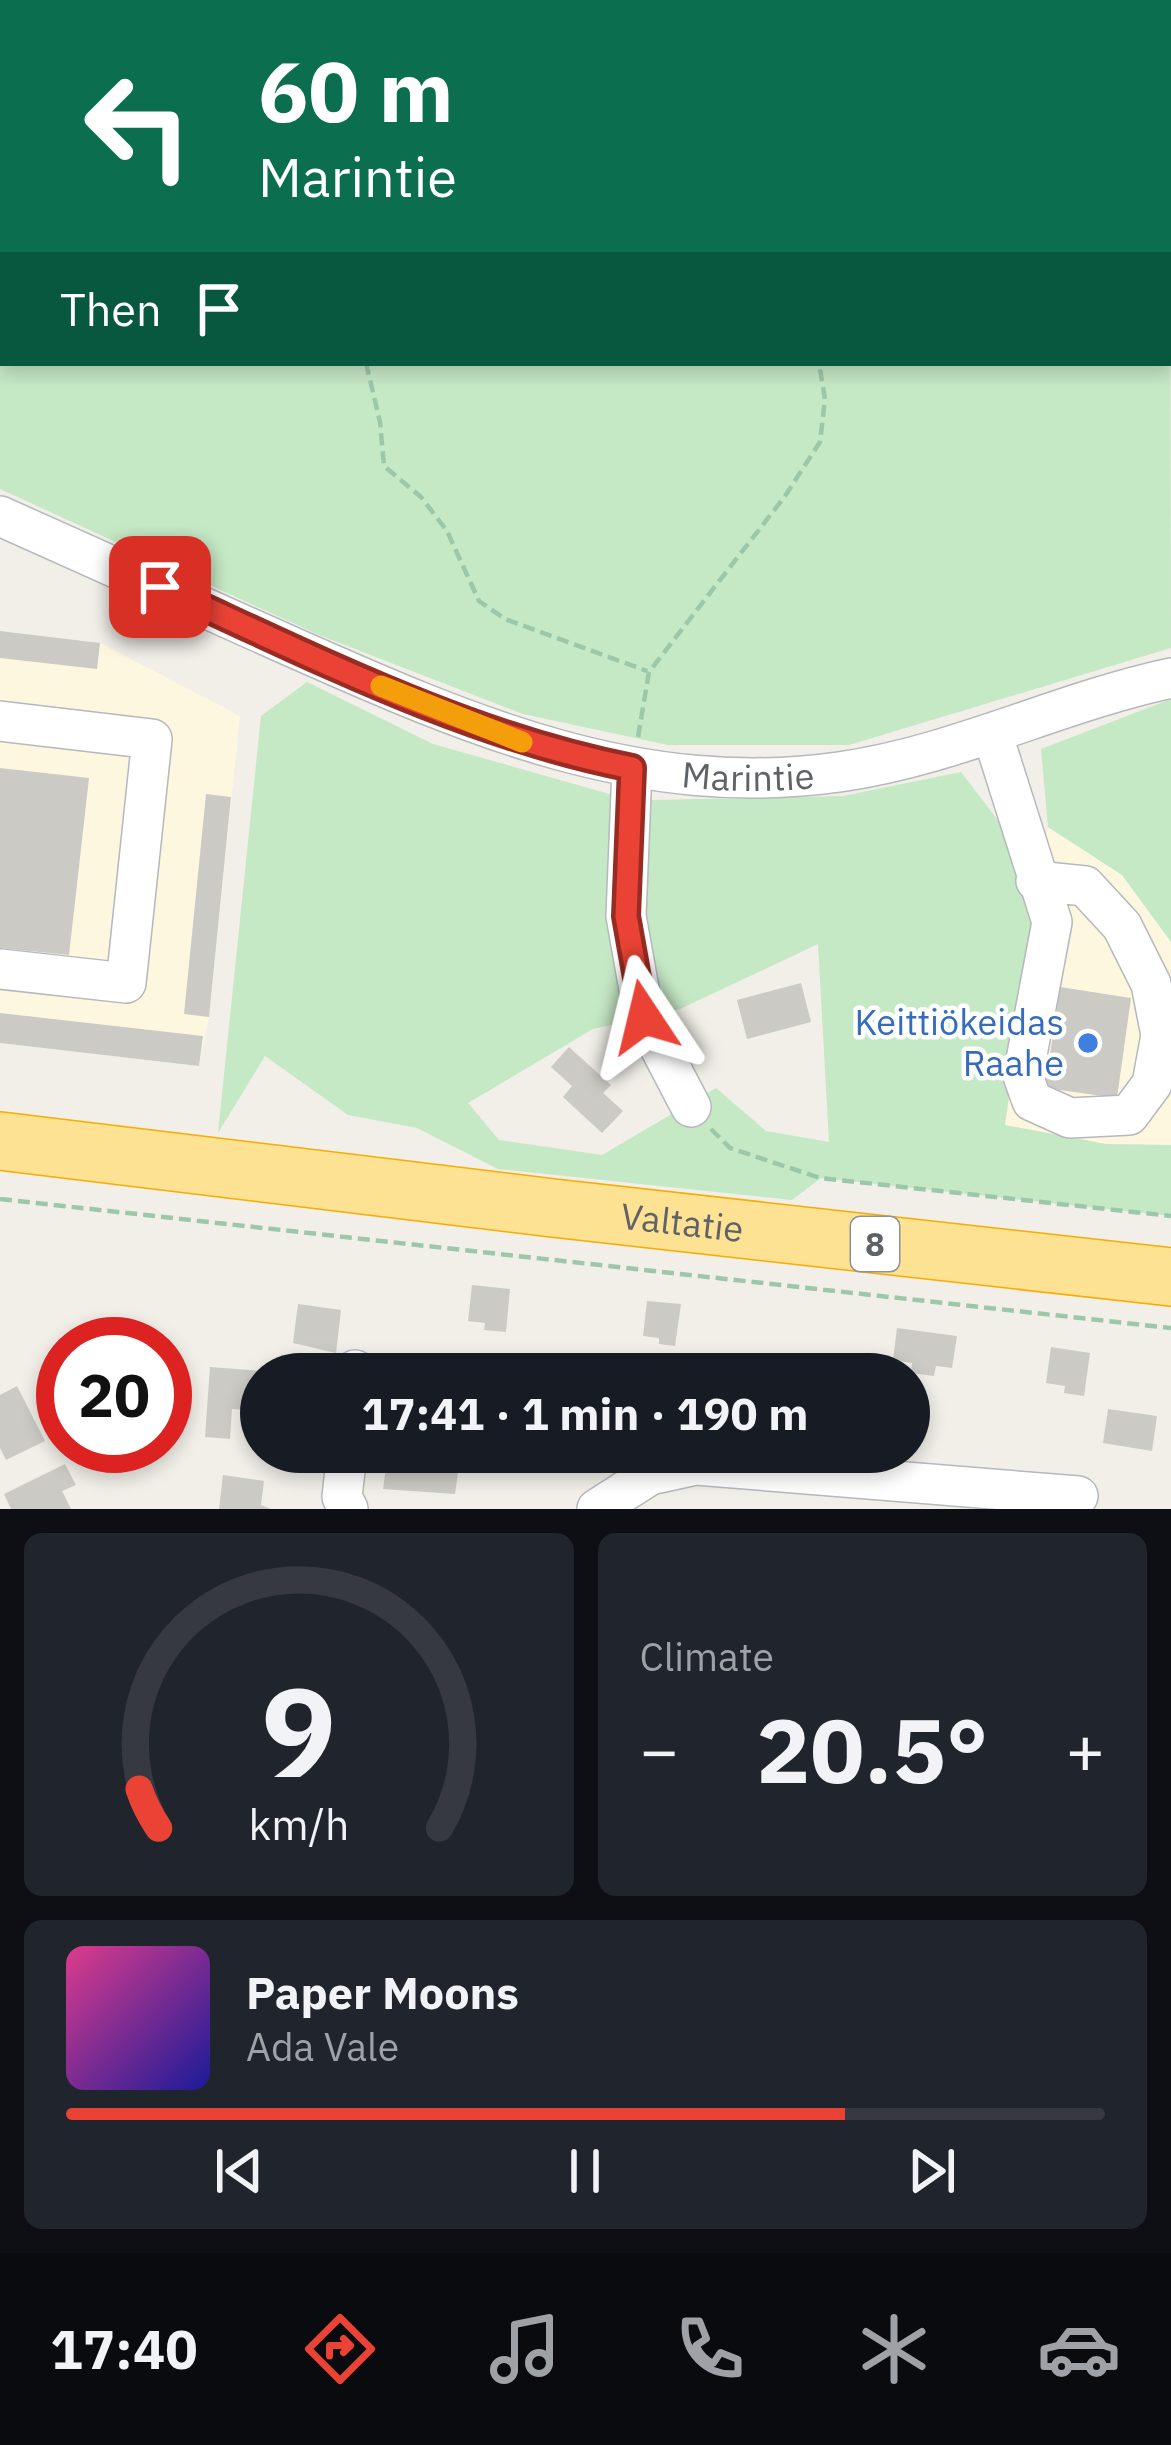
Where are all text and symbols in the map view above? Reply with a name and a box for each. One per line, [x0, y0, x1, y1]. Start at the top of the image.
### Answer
text: 60 m [258, 36, 454, 145]
icon: left [60, 48, 216, 204]
text: Marintie [258, 142, 457, 212]
icon: arrive [186, 276, 252, 342]
text: Then [60, 280, 162, 338]
pin [109, 536, 211, 638]
icon: arrive [127, 554, 193, 620]
street label: Marintie [680, 750, 816, 801]
position arrow [581, 954, 707, 1080]
place label: Keittiökeidas Raahe [854, 998, 1064, 1086]
marker: Keittiökeidas Raahe [1075, 1030, 1101, 1056]
street label: Valtatie [618, 1192, 746, 1252]
road number: 8 [851, 1217, 899, 1271]
speed limit sign: 20 [36, 1317, 192, 1473]
text: 17:41 · 1 min · 190 m [362, 1384, 808, 1442]
text: Climate [640, 1631, 774, 1682]
text: 9 [261, 1649, 336, 1811]
text: 20.5° [756, 1691, 988, 1808]
text: − [640, 1706, 679, 1792]
text: + [1065, 1706, 1105, 1792]
text: km/h [248, 1795, 349, 1851]
text: Paper Moons [246, 1963, 519, 2021]
text: Ada Vale [246, 2021, 399, 2072]
icon: previous [206, 2138, 272, 2204]
icon: pause [552, 2138, 618, 2204]
icon: next [899, 2138, 965, 2204]
icon: directions [298, 2307, 382, 2391]
icon: music [483, 2307, 567, 2391]
icon: phone [668, 2307, 752, 2391]
icon: climate [852, 2307, 936, 2391]
icon: car [1037, 2307, 1121, 2391]
text: 17:40 [50, 2314, 198, 2384]

